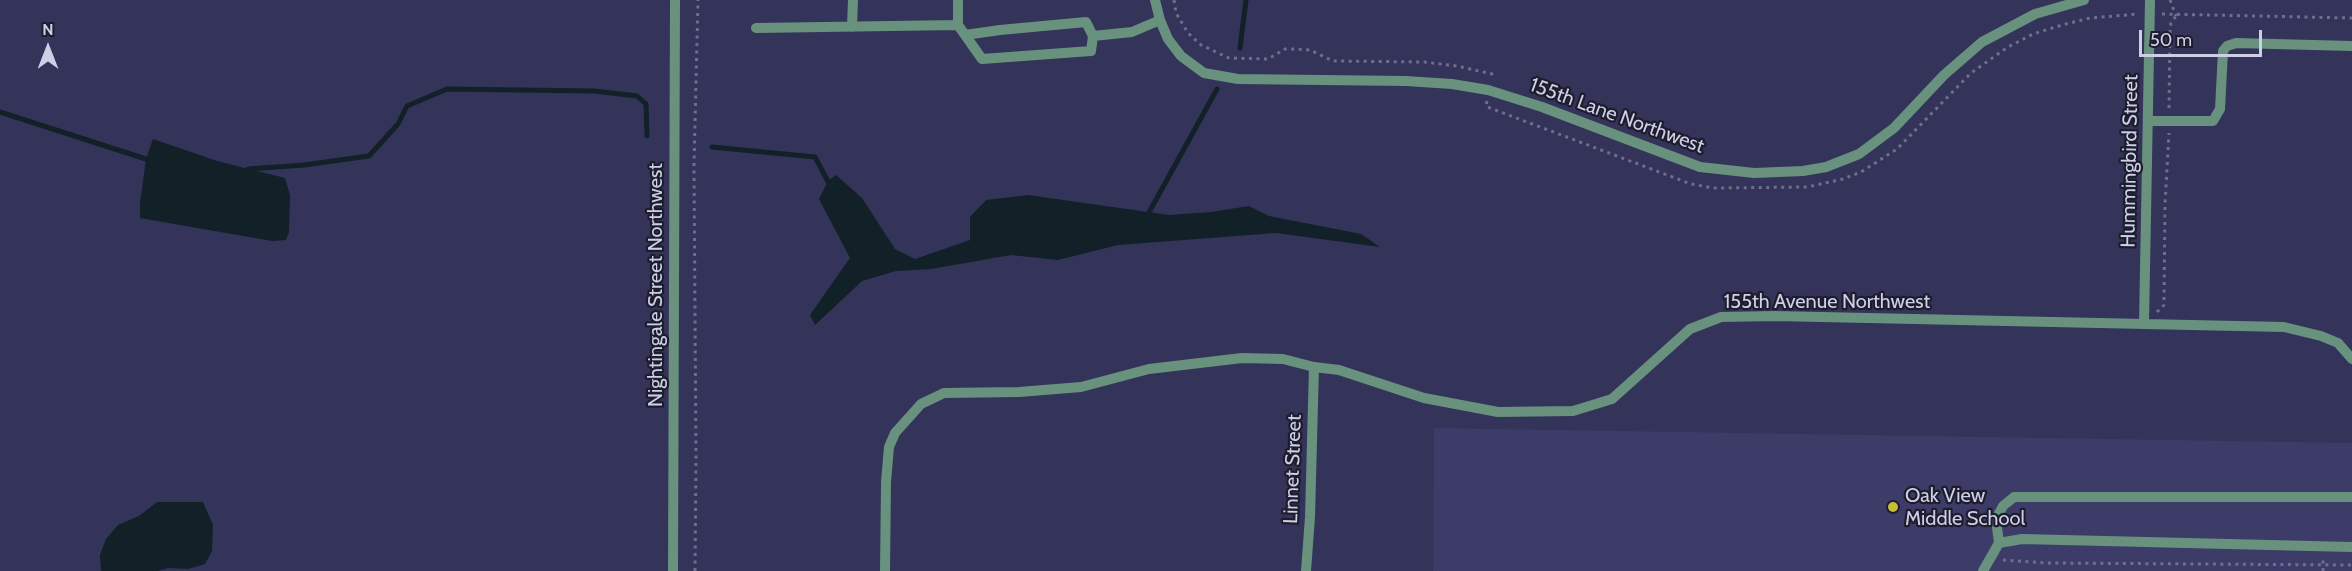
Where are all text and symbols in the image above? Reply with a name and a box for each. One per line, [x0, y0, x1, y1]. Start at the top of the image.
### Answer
north arrow [18, 18, 78, 78]
scale bar [2142, 18, 2265, 56]
text: N [42, 20, 54, 39]
text: 50 m [2150, 29, 2192, 51]
street label: 155th Lane Northwest [1526, 73, 1708, 159]
street label: Hummingbird Street [2116, 74, 2144, 248]
street label: Nightingale Street Northwest [644, 163, 668, 407]
street label: 155th Avenue Northwest [1724, 290, 1930, 314]
street label: Linnet Street [1279, 414, 1307, 524]
place label: Oak View Middle School [1905, 484, 2025, 531]
marker: Oak View Middle School [1886, 500, 1900, 514]

